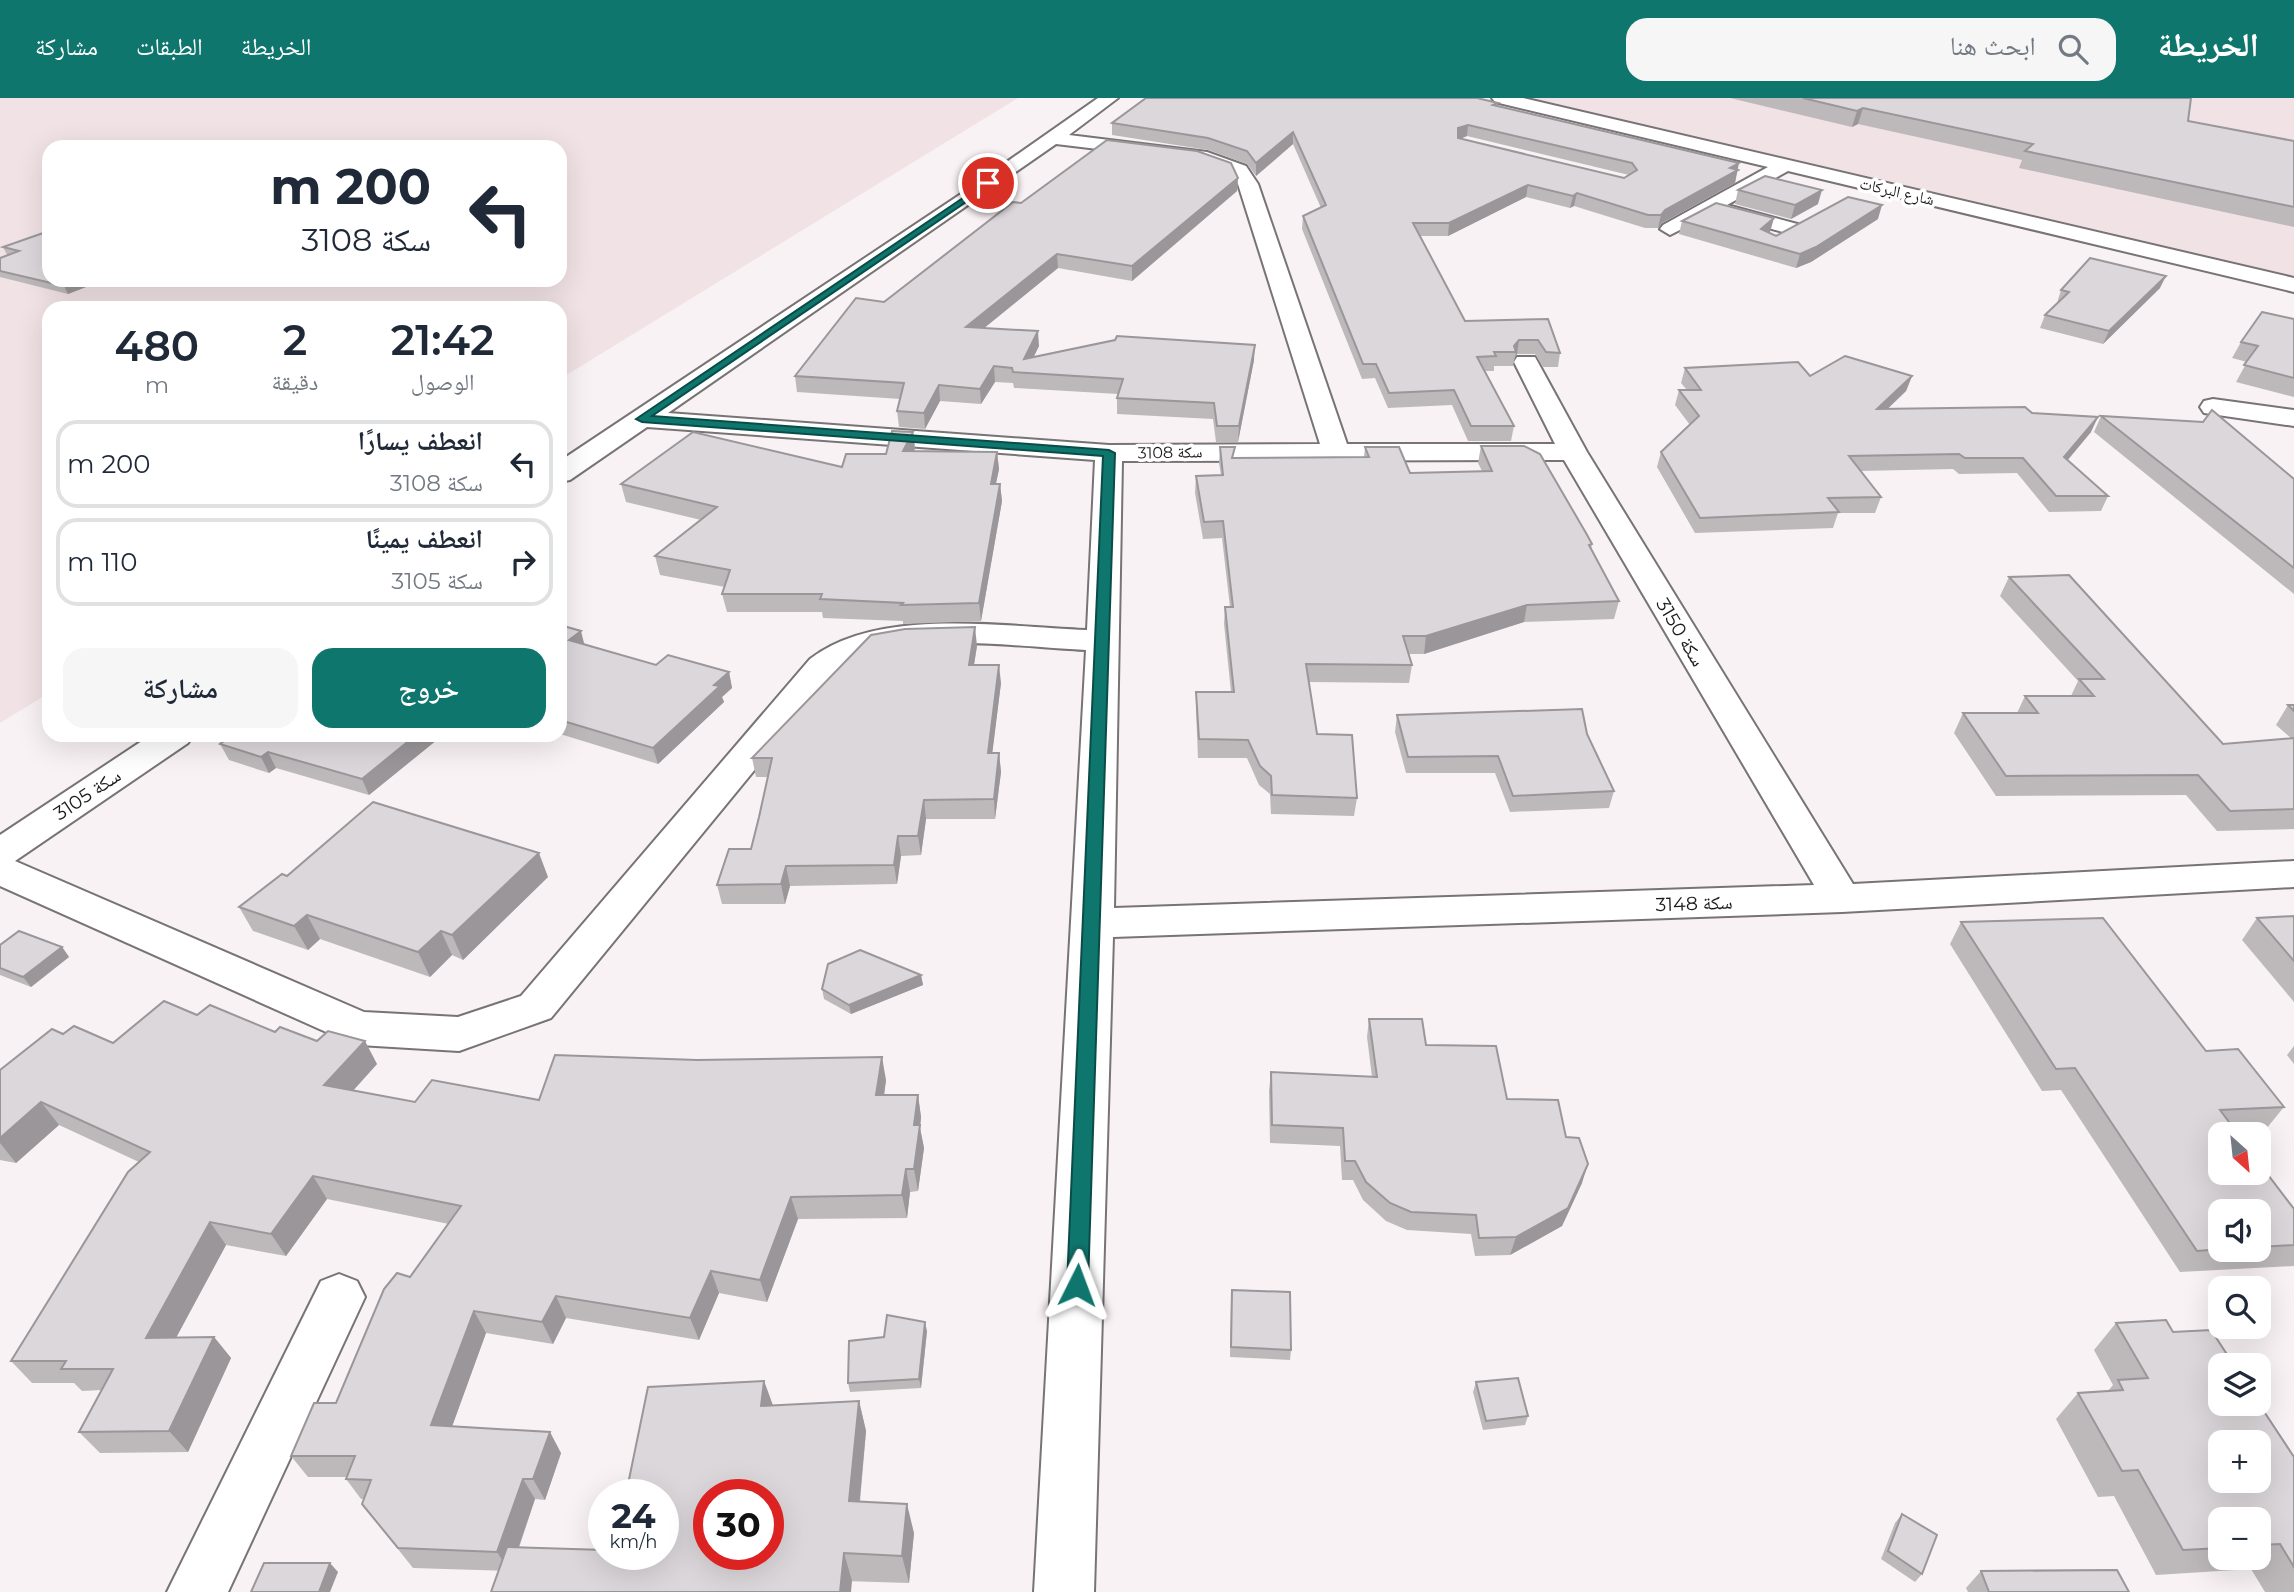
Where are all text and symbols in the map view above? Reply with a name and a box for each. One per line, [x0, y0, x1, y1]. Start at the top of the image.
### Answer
search box [1626, 18, 2116, 81]
text: الخريطة [2158, 24, 2259, 64]
text: ابحث هنا [1950, 30, 2036, 62]
icon: search [2054, 30, 2092, 68]
text: مشاركة [35, 32, 98, 61]
text: الطبقات [136, 32, 203, 61]
text: الخريطة [241, 32, 311, 61]
pin [958, 153, 1018, 213]
text: 200 m [270, 157, 431, 216]
icon: arrive [969, 164, 1007, 202]
icon: left [455, 168, 546, 259]
street label: شارع البركات [1858, 174, 1936, 210]
text: سكة 3108 [301, 220, 431, 259]
text: 2 [283, 314, 307, 366]
text: 21:42 [391, 314, 495, 366]
text: 480 [115, 320, 199, 372]
text: دقيقة [272, 368, 318, 396]
text: الوصول [411, 368, 475, 396]
text: m [145, 371, 169, 399]
text: انعطف يسارًا [358, 425, 483, 457]
street label: سكة 3108 [1137, 442, 1203, 463]
icon: left [504, 445, 542, 483]
text: 200 m [67, 448, 151, 480]
text: سكة 3108 [390, 469, 483, 497]
text: انعطف يمينًا [365, 523, 483, 555]
icon: right [504, 543, 542, 581]
text: 110 m [67, 546, 137, 578]
text: سكة 3105 [391, 567, 483, 595]
street label: سكة 3150 [1651, 594, 1710, 671]
button: مشاركة [63, 648, 298, 728]
button: خروج [312, 648, 546, 728]
street label: سكة 3105 [49, 764, 125, 825]
street label: سكة 3148 [1655, 891, 1733, 916]
north arrow [2208, 1122, 2272, 1185]
map controls [2208, 1122, 2271, 1570]
button: sound [2208, 1199, 2271, 1262]
position arrow [1040, 1248, 1114, 1322]
button: search [2208, 1276, 2271, 1339]
button: layers [2208, 1353, 2271, 1416]
button: + [2208, 1430, 2271, 1493]
speed limit sign: 30 [693, 1479, 784, 1570]
text: 24 [611, 1494, 656, 1537]
button: − [2208, 1507, 2271, 1570]
text: km/h [609, 1531, 658, 1553]

